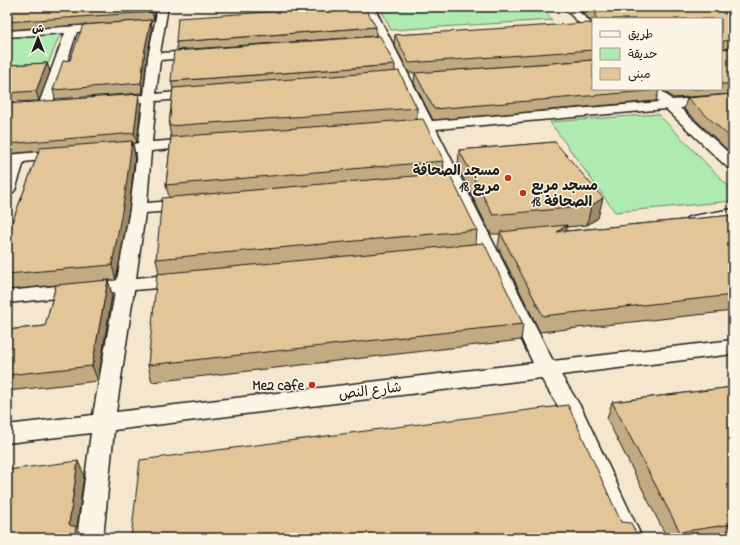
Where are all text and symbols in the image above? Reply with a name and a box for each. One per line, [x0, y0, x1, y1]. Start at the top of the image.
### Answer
north arrow [18, 18, 58, 58]
legend [592, 18, 722, 90]
text: ش [32, 21, 44, 37]
text: طريق [628, 26, 653, 44]
text: حديقة [628, 46, 657, 64]
text: مبنى [628, 66, 651, 84]
place label: مسجد الصحافة مربع 18 [413, 161, 500, 198]
marker: مسجد الصحافة مربع 18 [503, 173, 513, 183]
place label: مسجد مربع 18 الصحافة [531, 176, 598, 213]
marker: مسجد مربع 18 الصحافة [518, 188, 528, 198]
place label: Me2 cafe [252, 376, 305, 397]
street label: شارع النص [338, 377, 403, 406]
marker: Me2 cafe [307, 380, 317, 390]

